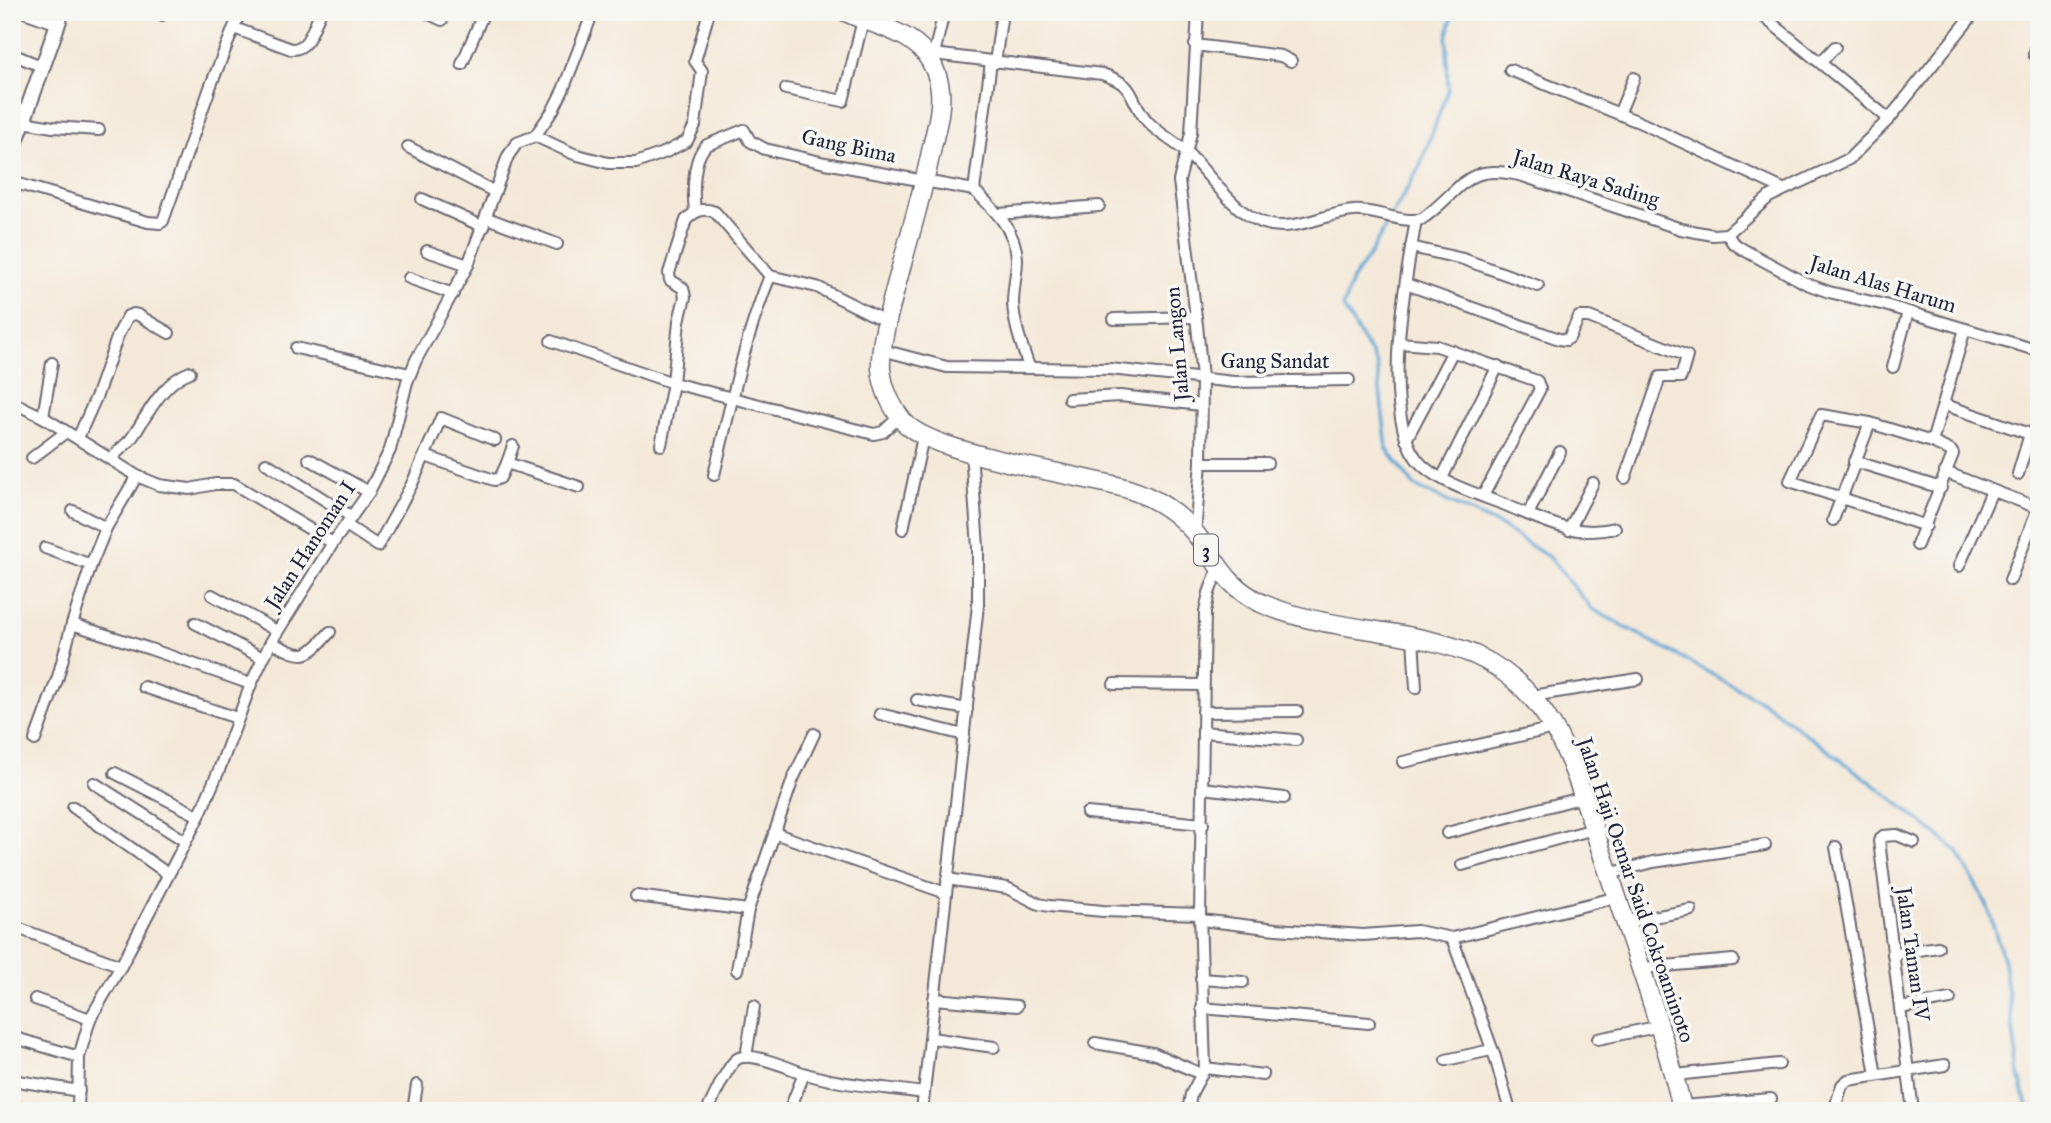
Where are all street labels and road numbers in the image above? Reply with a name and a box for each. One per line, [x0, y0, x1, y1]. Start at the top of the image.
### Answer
street label: Gang Bima [799, 123, 899, 169]
street label: Jalan Raya Sading [1507, 143, 1663, 213]
street label: Jalan Alas Harum [1805, 249, 1960, 319]
street label: Jalan Langon [1159, 286, 1195, 404]
street label: Gang Sandat [1220, 348, 1330, 374]
street label: Jalan Hanoman I [258, 476, 361, 616]
road number: 3 [1194, 534, 1218, 566]
street label: Jalan Haji Oemar Said Cokroaminoto [1571, 732, 1701, 1046]
street label: Jalan Taman IV [1890, 883, 1935, 1024]

